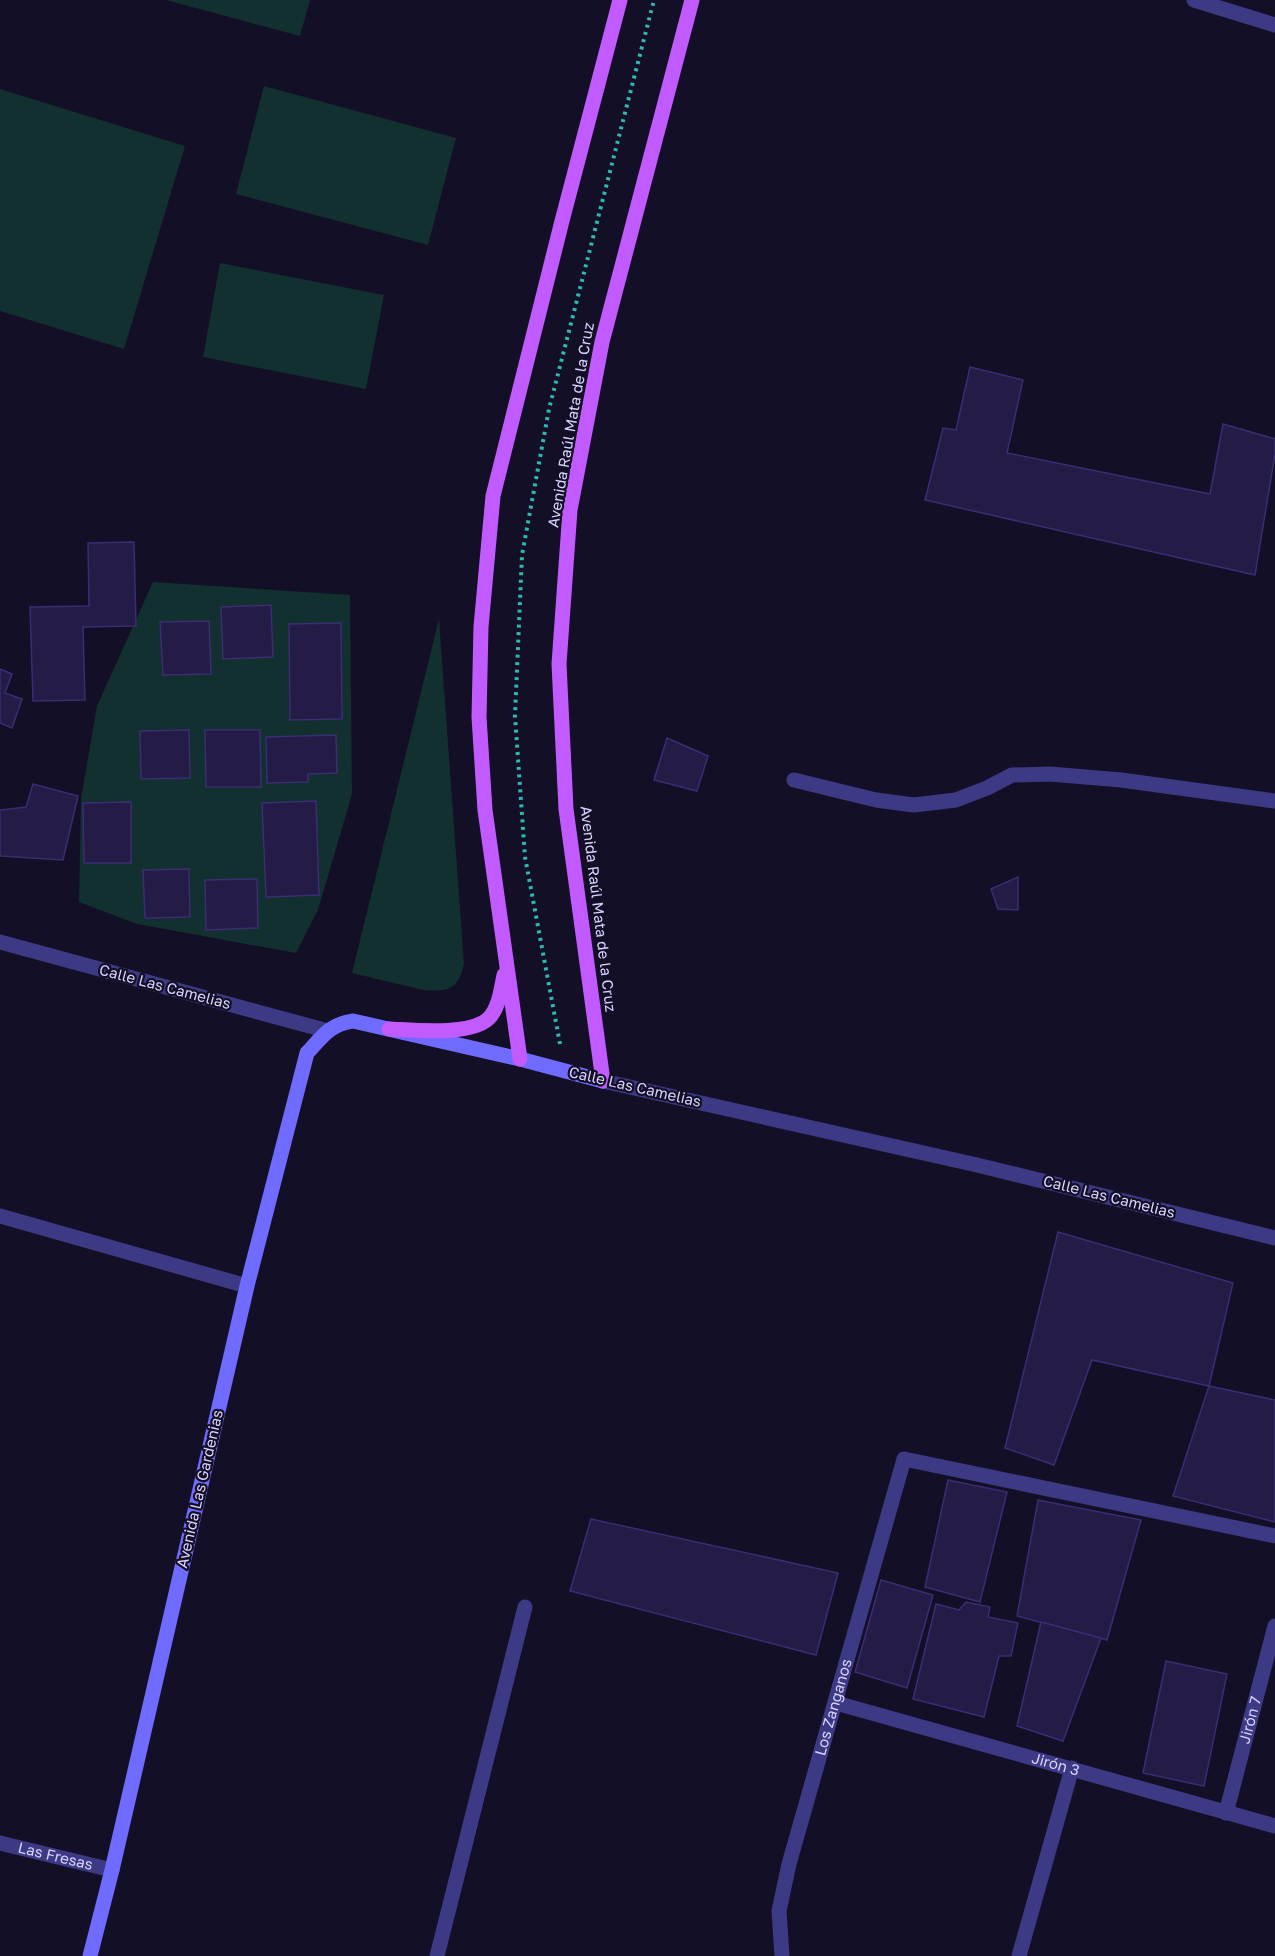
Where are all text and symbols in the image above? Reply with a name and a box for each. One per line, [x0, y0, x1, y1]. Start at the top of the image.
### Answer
street label: Avenida Raúl Mata de la Cruz [543, 321, 597, 529]
street label: Avenida Raúl Mata de la Cruz [577, 805, 621, 1013]
street label: Calle Las Camelias [98, 960, 233, 1012]
street label: Calle Las Camelias [567, 1062, 703, 1110]
street label: Calle Las Camelias [1041, 1171, 1177, 1221]
street label: Avenida Las Gardenias [172, 1408, 226, 1570]
street label: Los Zanganos [810, 1657, 855, 1758]
street label: Jirón 7 [1235, 1694, 1264, 1745]
street label: Jirón 3 [1030, 1748, 1082, 1779]
street label: Las Fresas [16, 1838, 95, 1873]

